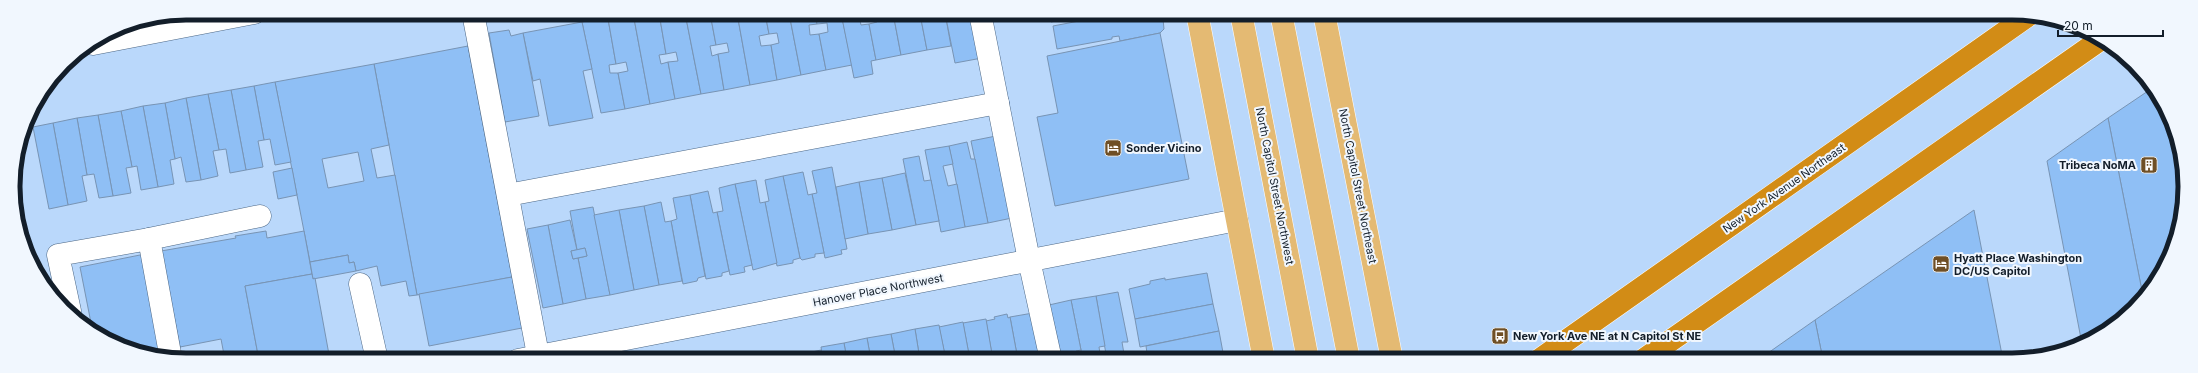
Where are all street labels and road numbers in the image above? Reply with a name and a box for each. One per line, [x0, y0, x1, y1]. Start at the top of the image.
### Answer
street label: North Capitol Street Northwest [1253, 106, 1297, 266]
street label: North Capitol Street Northeast [1336, 107, 1380, 265]
street label: New York Avenue Northeast [1720, 140, 1848, 236]
street label: Hanover Place Northwest [812, 270, 945, 310]

